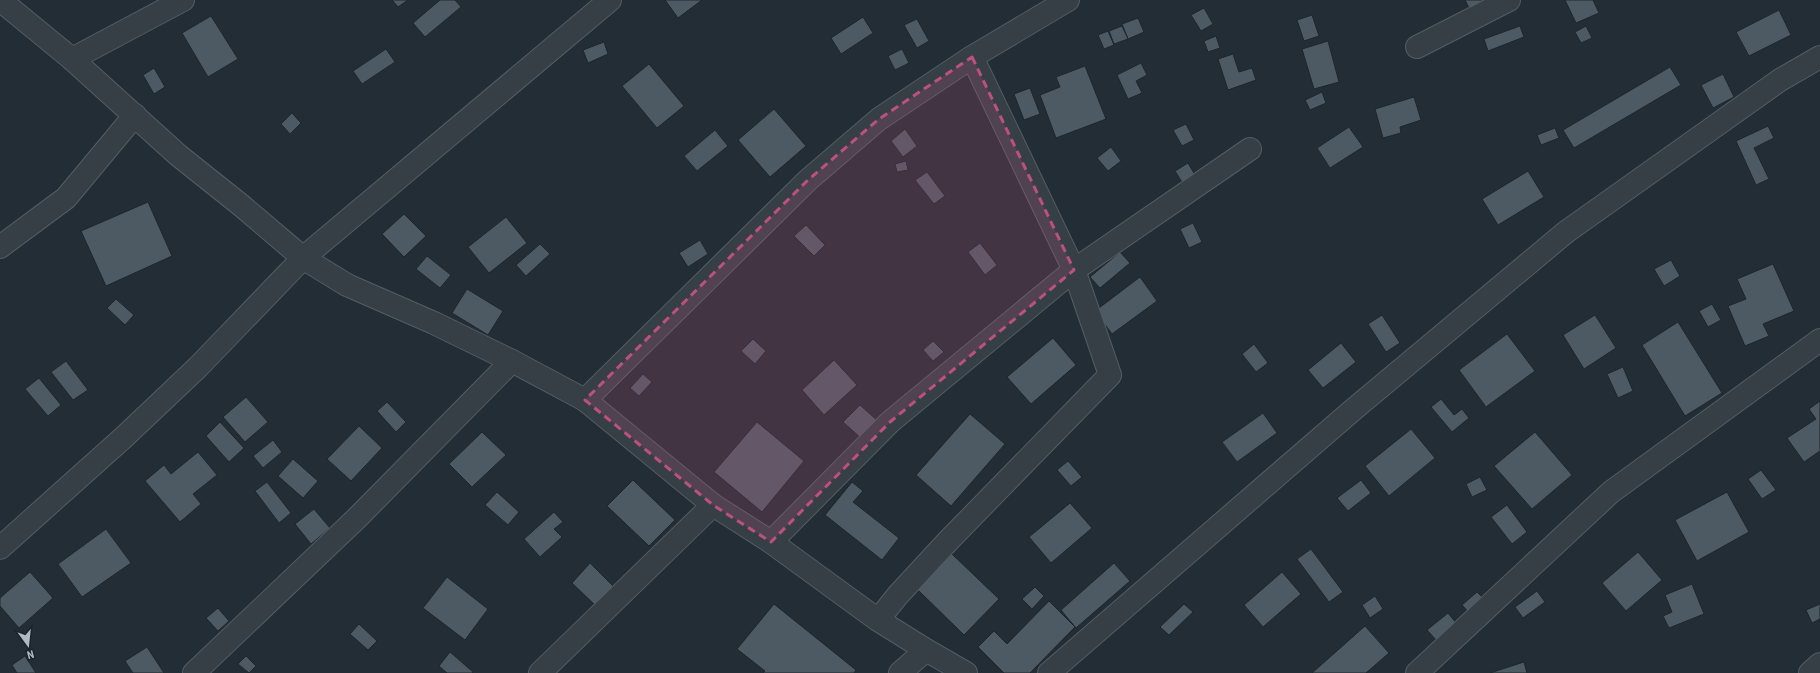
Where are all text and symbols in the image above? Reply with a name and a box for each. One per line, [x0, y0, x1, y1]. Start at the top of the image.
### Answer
north arrow [8, 625, 48, 665]
text: N [25, 647, 35, 661]

